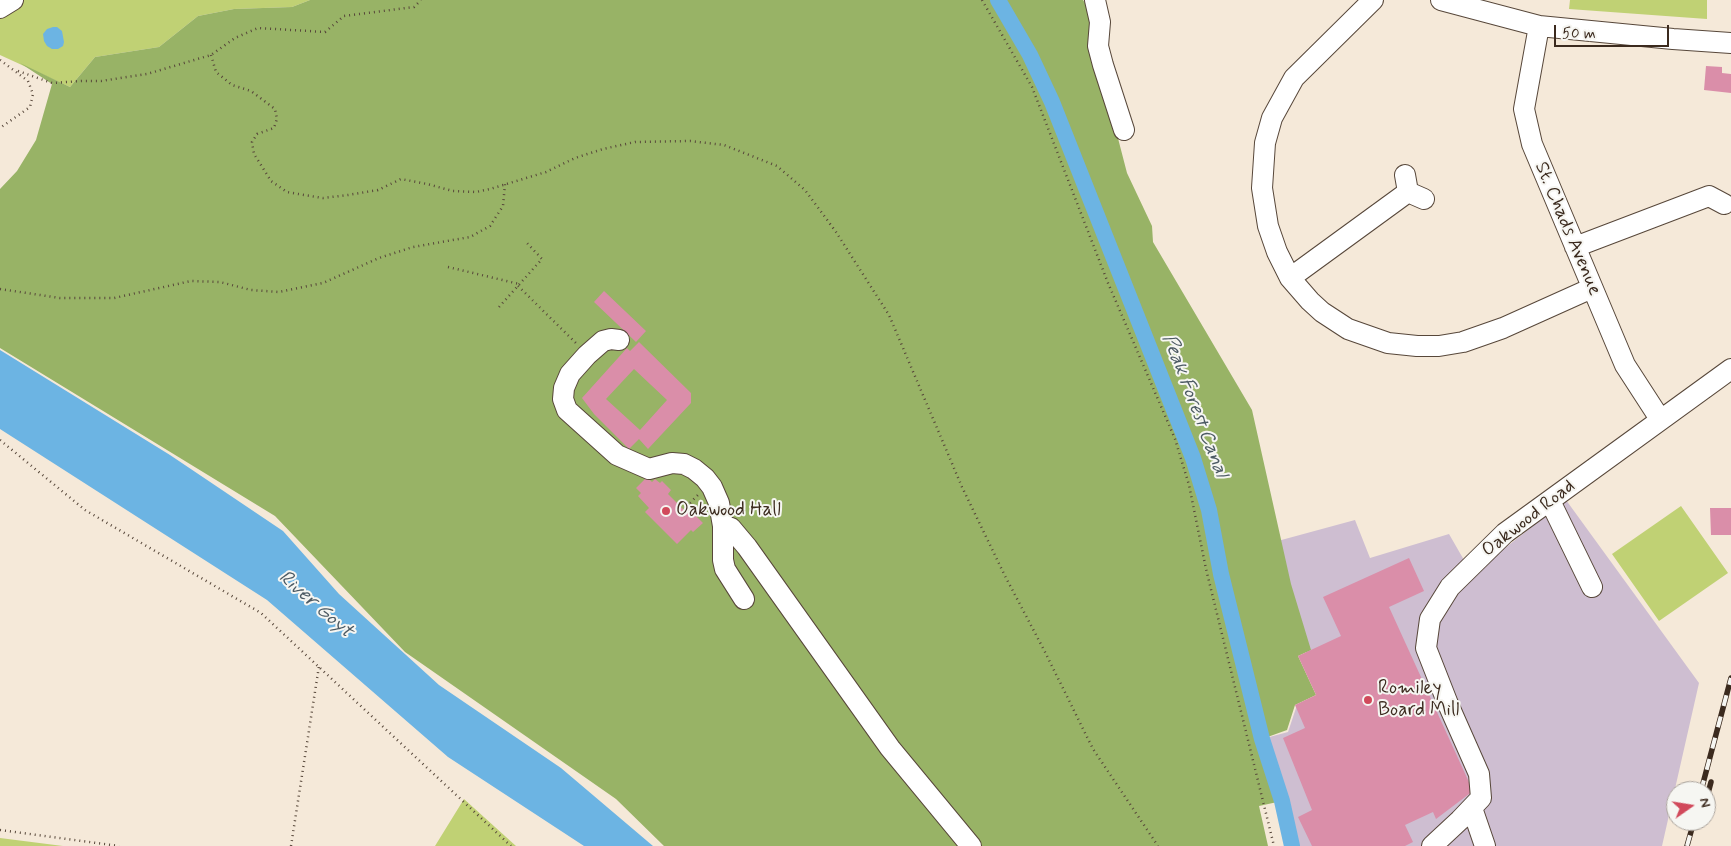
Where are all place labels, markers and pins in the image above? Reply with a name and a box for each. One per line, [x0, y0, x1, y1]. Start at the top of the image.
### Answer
place label: Oakwood Hall [676, 500, 781, 522]
marker: Oakwood Hall [660, 505, 672, 517]
place label: Romiley Board Mill [1378, 678, 1459, 722]
marker: Romiley Board Mill [1362, 694, 1374, 706]

